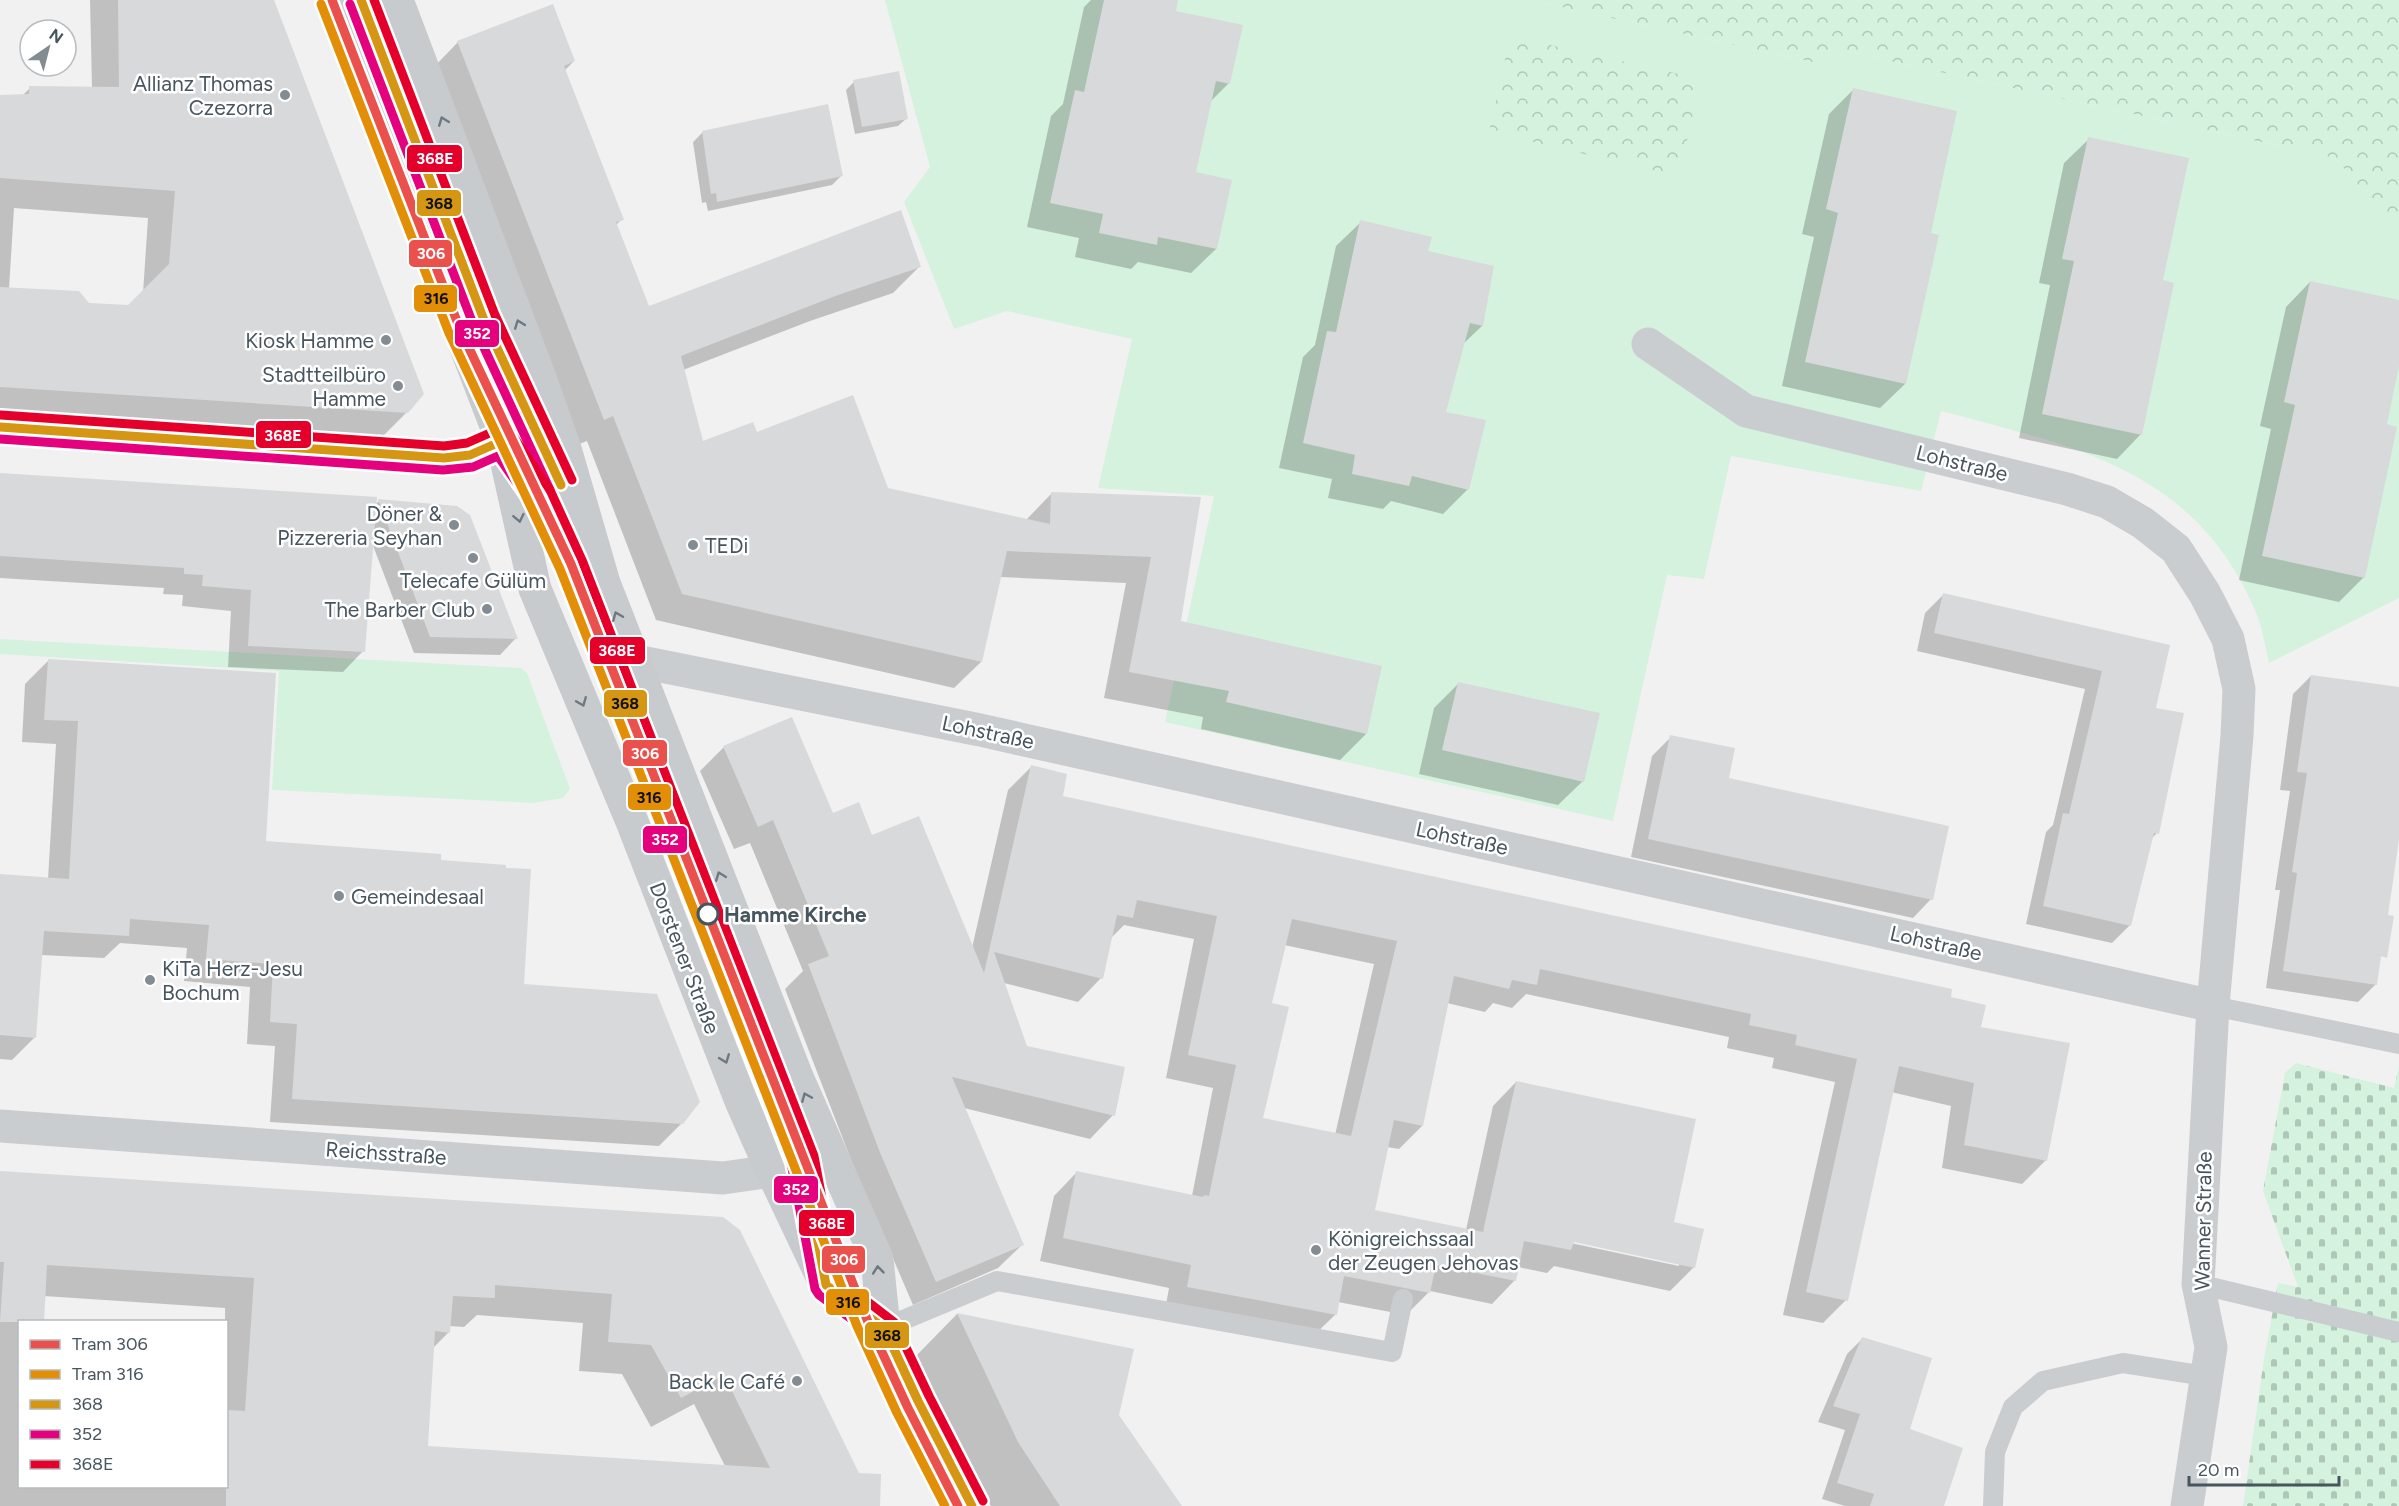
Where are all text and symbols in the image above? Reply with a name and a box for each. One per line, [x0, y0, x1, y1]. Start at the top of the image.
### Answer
north arrow [18, 18, 78, 78]
text: N [46, 25, 67, 47]
place label: Allianz Thomas Czezorra [133, 71, 273, 120]
marker: Allianz Thomas Czezorra [278, 88, 292, 102]
one-way arrow [438, 117, 451, 127]
line badge: 368E [406, 144, 463, 173]
text: 368E [416, 149, 454, 168]
line badge: 368 [416, 189, 462, 217]
text: 368 [425, 194, 453, 213]
line badge: 306 [408, 239, 453, 268]
text: 306 [417, 244, 445, 263]
line badge: 316 [413, 284, 458, 313]
text: 316 [424, 289, 448, 308]
line badge: 352 [454, 319, 500, 348]
one-way arrow [514, 319, 527, 329]
text: 352 [463, 324, 491, 343]
place label: Kiosk Hamme [245, 328, 374, 353]
marker: Kiosk Hamme [379, 333, 393, 347]
place label: Stadtteilbüro Hamme [262, 362, 386, 411]
marker: Stadtteilbüro Hamme [391, 379, 405, 393]
line badge: 368E [255, 420, 312, 449]
text: 368E [264, 426, 302, 445]
street label: Lohstraße [1914, 440, 2010, 486]
place label: Döner & Pizzereria Seyhan [277, 501, 442, 550]
one-way arrow [512, 513, 525, 523]
marker: Döner & Pizzereria Seyhan [447, 518, 461, 532]
place label: TEDi [705, 533, 748, 558]
marker: TEDi [686, 538, 700, 552]
marker: Telecafe Gülüm [466, 551, 480, 565]
place label: Telecafe Gülüm [400, 568, 546, 593]
place label: The Barber Club [325, 597, 475, 622]
marker: The Barber Club [480, 602, 494, 616]
one-way arrow [612, 612, 624, 623]
line badge: 368E [589, 636, 646, 665]
text: 368E [598, 641, 636, 660]
line badge: 368 [603, 689, 648, 718]
text: 368 [611, 694, 639, 713]
one-way arrow [575, 696, 587, 707]
street label: Lohstraße [940, 710, 1036, 754]
line badge: 306 [622, 739, 668, 767]
text: 306 [631, 744, 659, 763]
line badge: 316 [627, 783, 672, 811]
text: 316 [637, 788, 661, 807]
street label: Lohstraße [1414, 816, 1510, 860]
line badge: 352 [642, 825, 688, 854]
text: 352 [651, 830, 679, 849]
one-way arrow [714, 871, 727, 882]
street label: Dorstener Straße [645, 879, 725, 1037]
place label: Gemeindesaal [351, 884, 484, 909]
marker: Gemeindesaal [332, 889, 346, 903]
place label: Hamme Kirche [724, 902, 867, 927]
marker: Hamme Kirche [697, 903, 719, 925]
street label: Lohstraße [1888, 920, 1984, 966]
place label: KiTa Herz-Jesu Bochum [162, 956, 303, 1005]
marker: KiTa Herz-Jesu Bochum [143, 973, 157, 987]
one-way arrow [717, 1053, 730, 1064]
one-way arrow [801, 1092, 813, 1103]
street label: Reichsstraße [325, 1136, 447, 1170]
street label: Wanner Straße [2189, 1151, 2217, 1291]
line badge: 352 [773, 1175, 819, 1204]
text: 352 [782, 1180, 810, 1199]
line badge: 368E [798, 1209, 855, 1237]
text: 368E [808, 1214, 846, 1233]
place label: Königreichssaal der Zeugen Jehovas [1328, 1226, 1518, 1275]
marker: Königreichssaal der Zeugen Jehovas [1309, 1243, 1323, 1257]
line badge: 306 [821, 1245, 866, 1274]
text: 306 [830, 1250, 858, 1269]
one-way arrow [872, 1265, 885, 1274]
line badge: 316 [825, 1288, 870, 1316]
text: 316 [836, 1293, 860, 1312]
legend [18, 1320, 228, 1488]
line badge: 368 [864, 1321, 910, 1349]
text: 368 [873, 1326, 901, 1345]
text: Tram 306 [72, 1333, 148, 1355]
text: Tram 316 [72, 1363, 144, 1385]
place label: Back le Café [668, 1369, 785, 1394]
marker: Back le Café [790, 1374, 804, 1388]
text: 368 [72, 1393, 103, 1415]
text: 352 [72, 1423, 102, 1445]
scale bar [2189, 1449, 2339, 1487]
text: 368E [72, 1453, 114, 1475]
text: 20 m [2198, 1459, 2239, 1481]

